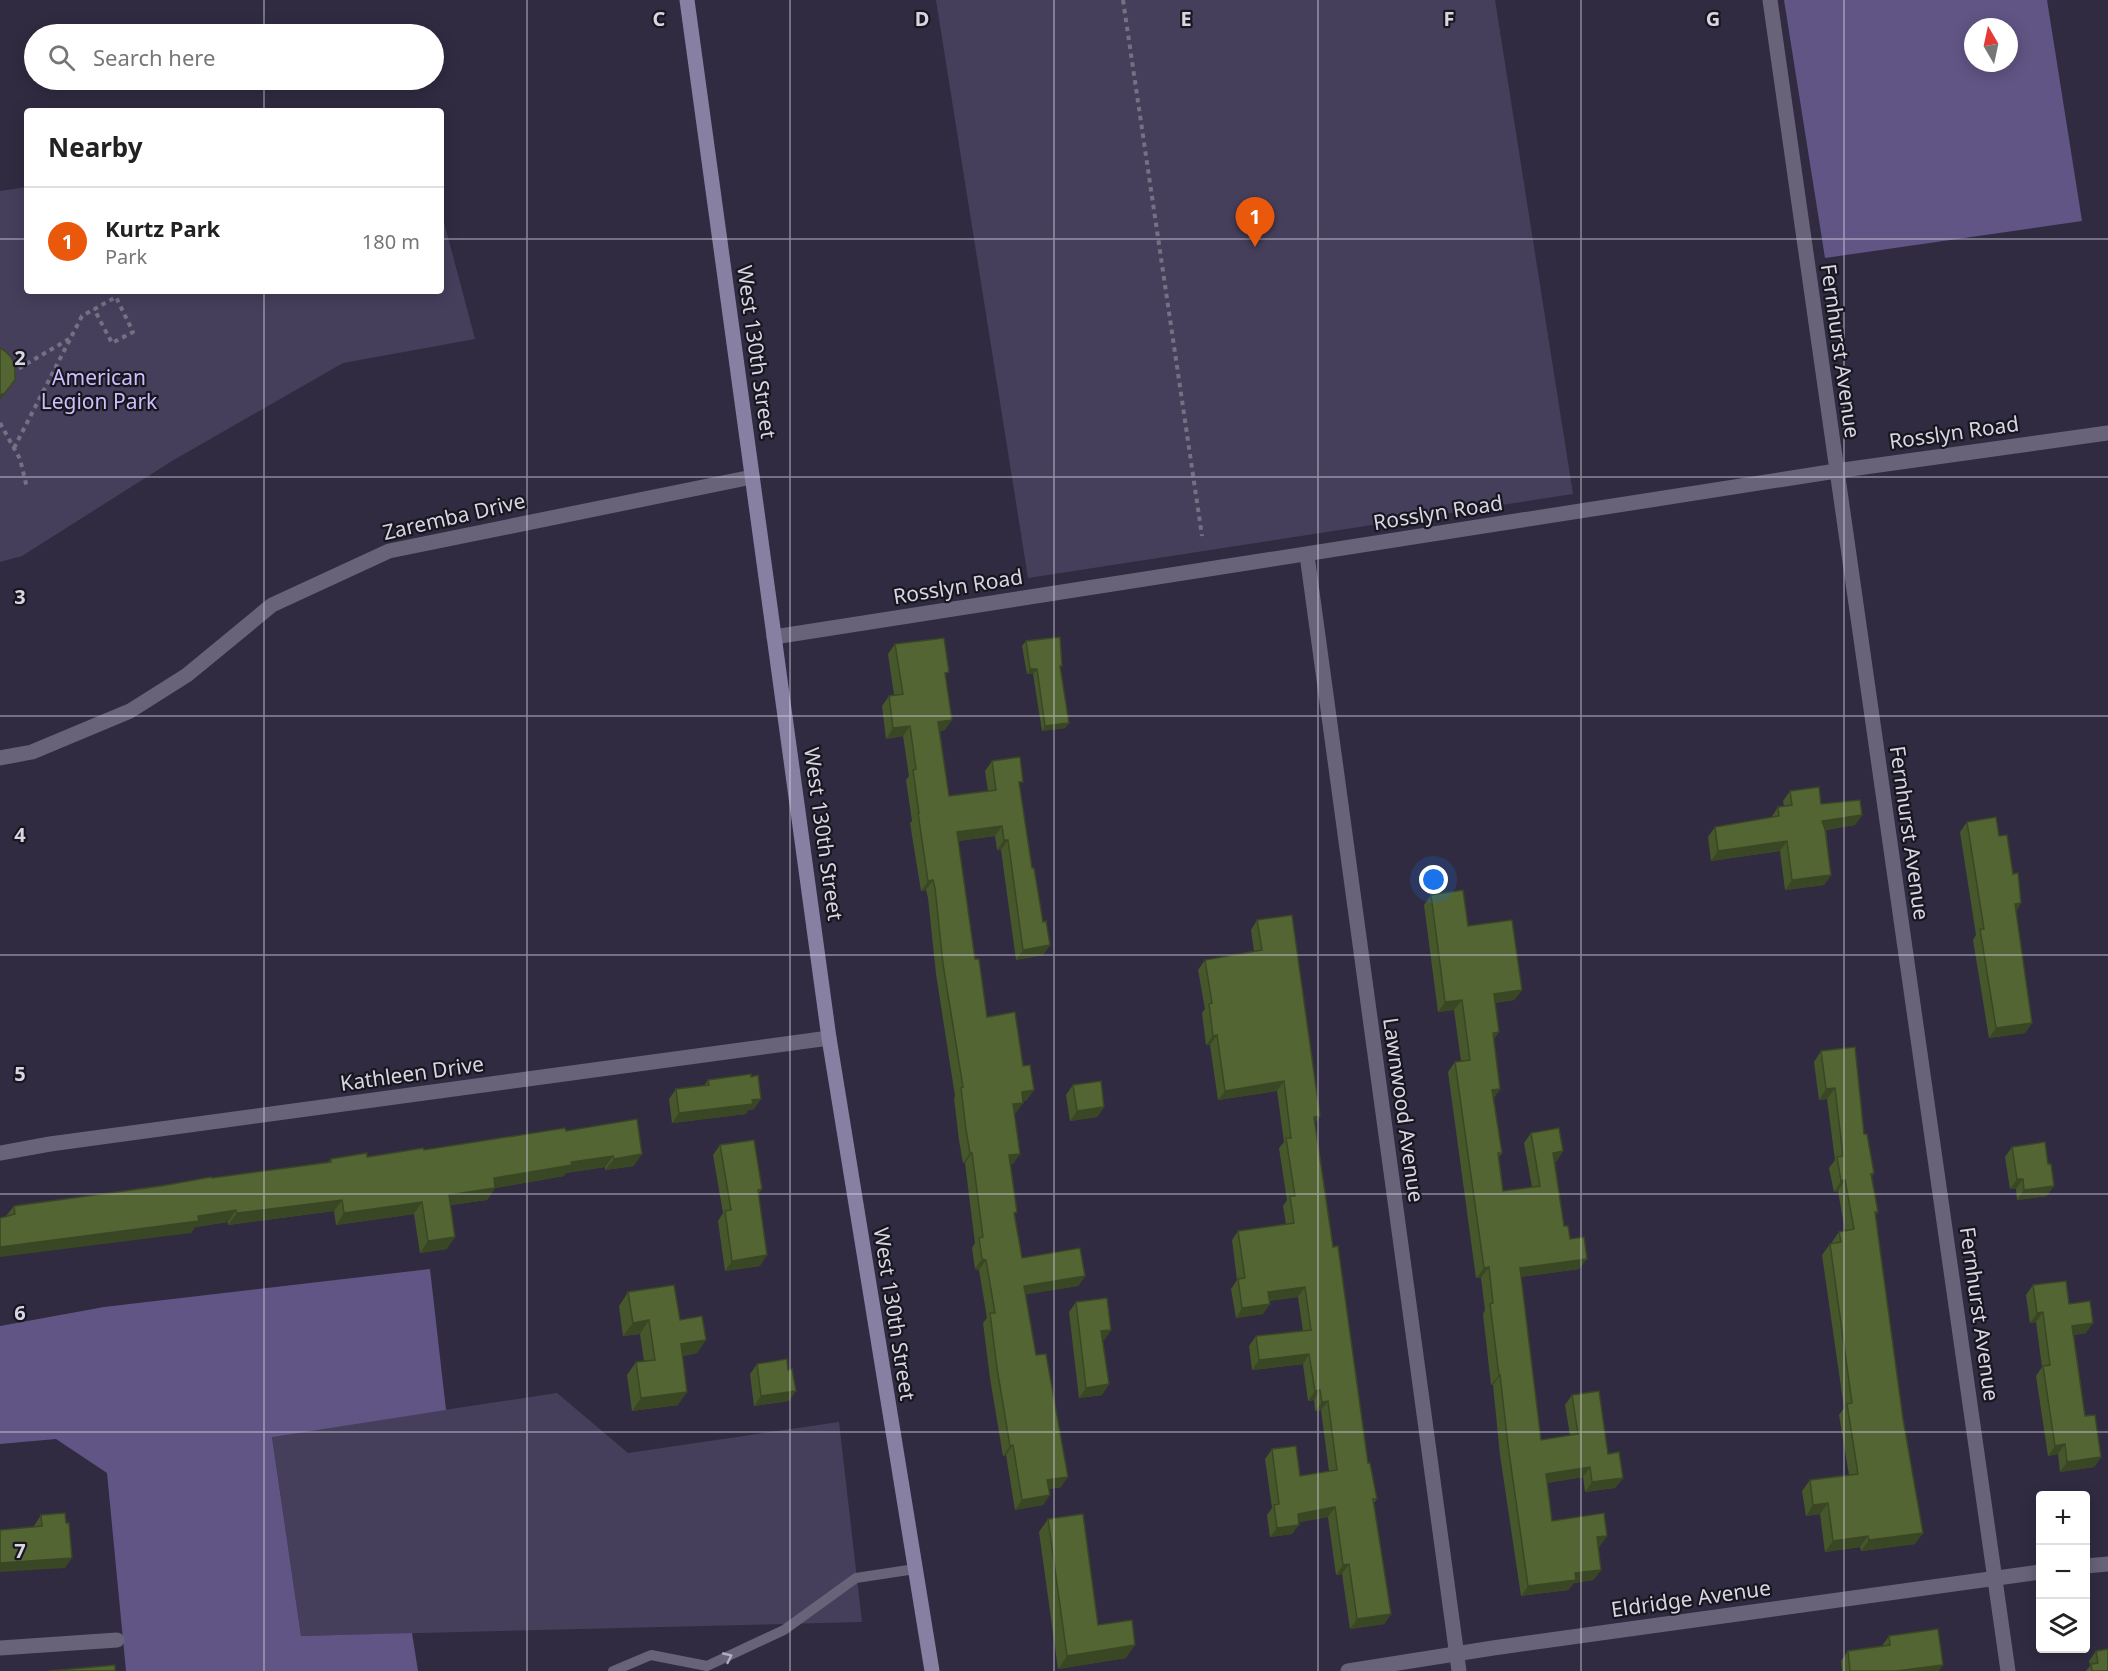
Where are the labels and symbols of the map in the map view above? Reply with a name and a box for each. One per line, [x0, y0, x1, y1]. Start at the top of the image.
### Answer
text: C [653, 5, 666, 32]
text: D [915, 5, 929, 32]
text: E [1180, 5, 1192, 32]
text: F [1444, 5, 1454, 32]
text: G [1706, 5, 1720, 32]
north arrow [1964, 18, 2018, 72]
pin: 1 [1236, 198, 1274, 247]
street label: Fernhurst Avenue [1815, 262, 1867, 440]
street label: West 130th Street [731, 263, 783, 441]
text: 2 [14, 344, 26, 371]
park label: American Legion Park [41, 363, 158, 415]
street label: Rosslyn Road [1887, 409, 2021, 455]
street label: Zaremba Drive [380, 486, 528, 546]
street label: Rosslyn Road [1371, 488, 1505, 536]
street label: Rosslyn Road [891, 562, 1025, 610]
text: 3 [14, 583, 26, 610]
street label: Fernhurst Avenue [1884, 744, 1936, 922]
street label: West 130th Street [798, 745, 850, 923]
text: 4 [14, 821, 26, 848]
your location [1419, 865, 1448, 894]
street label: Lawnwood Avenue [1377, 1016, 1431, 1204]
street label: Kathleen Drive [338, 1049, 486, 1097]
text: 5 [14, 1060, 26, 1087]
street label: West 130th Street [867, 1225, 923, 1403]
street label: Fernhurst Avenue [1954, 1225, 2006, 1403]
text: 6 [14, 1299, 26, 1326]
text: 7 [14, 1537, 26, 1564]
street label: Eldridge Avenue [1609, 1573, 1773, 1623]
one-way arrow [721, 1652, 732, 1664]

